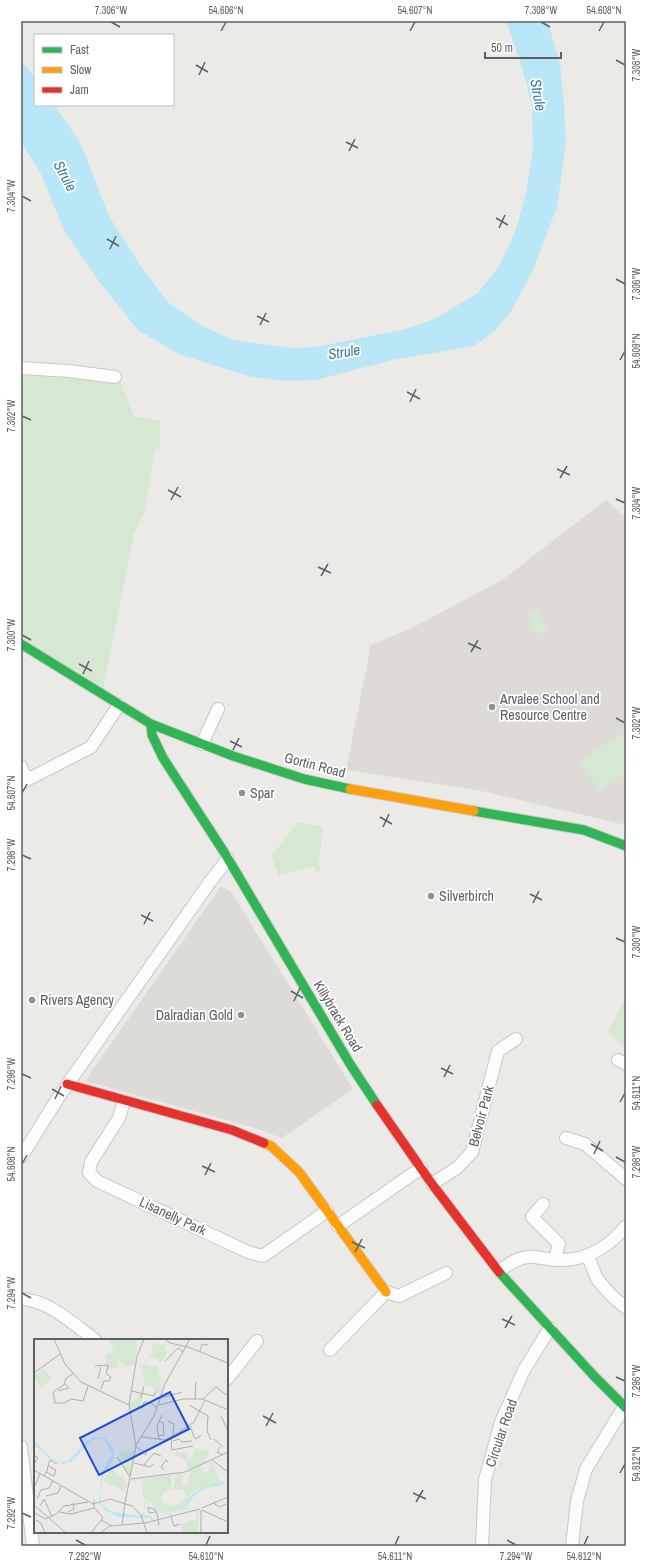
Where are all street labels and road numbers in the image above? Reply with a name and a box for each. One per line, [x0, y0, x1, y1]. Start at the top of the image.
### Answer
street label: Gortin Road [282, 748, 348, 782]
street label: Killybrack Road [310, 977, 366, 1055]
street label: Belvoir Park [464, 1083, 498, 1149]
street label: Lisanelly Park [137, 1193, 210, 1239]
street label: Circular Road [481, 1397, 521, 1469]

